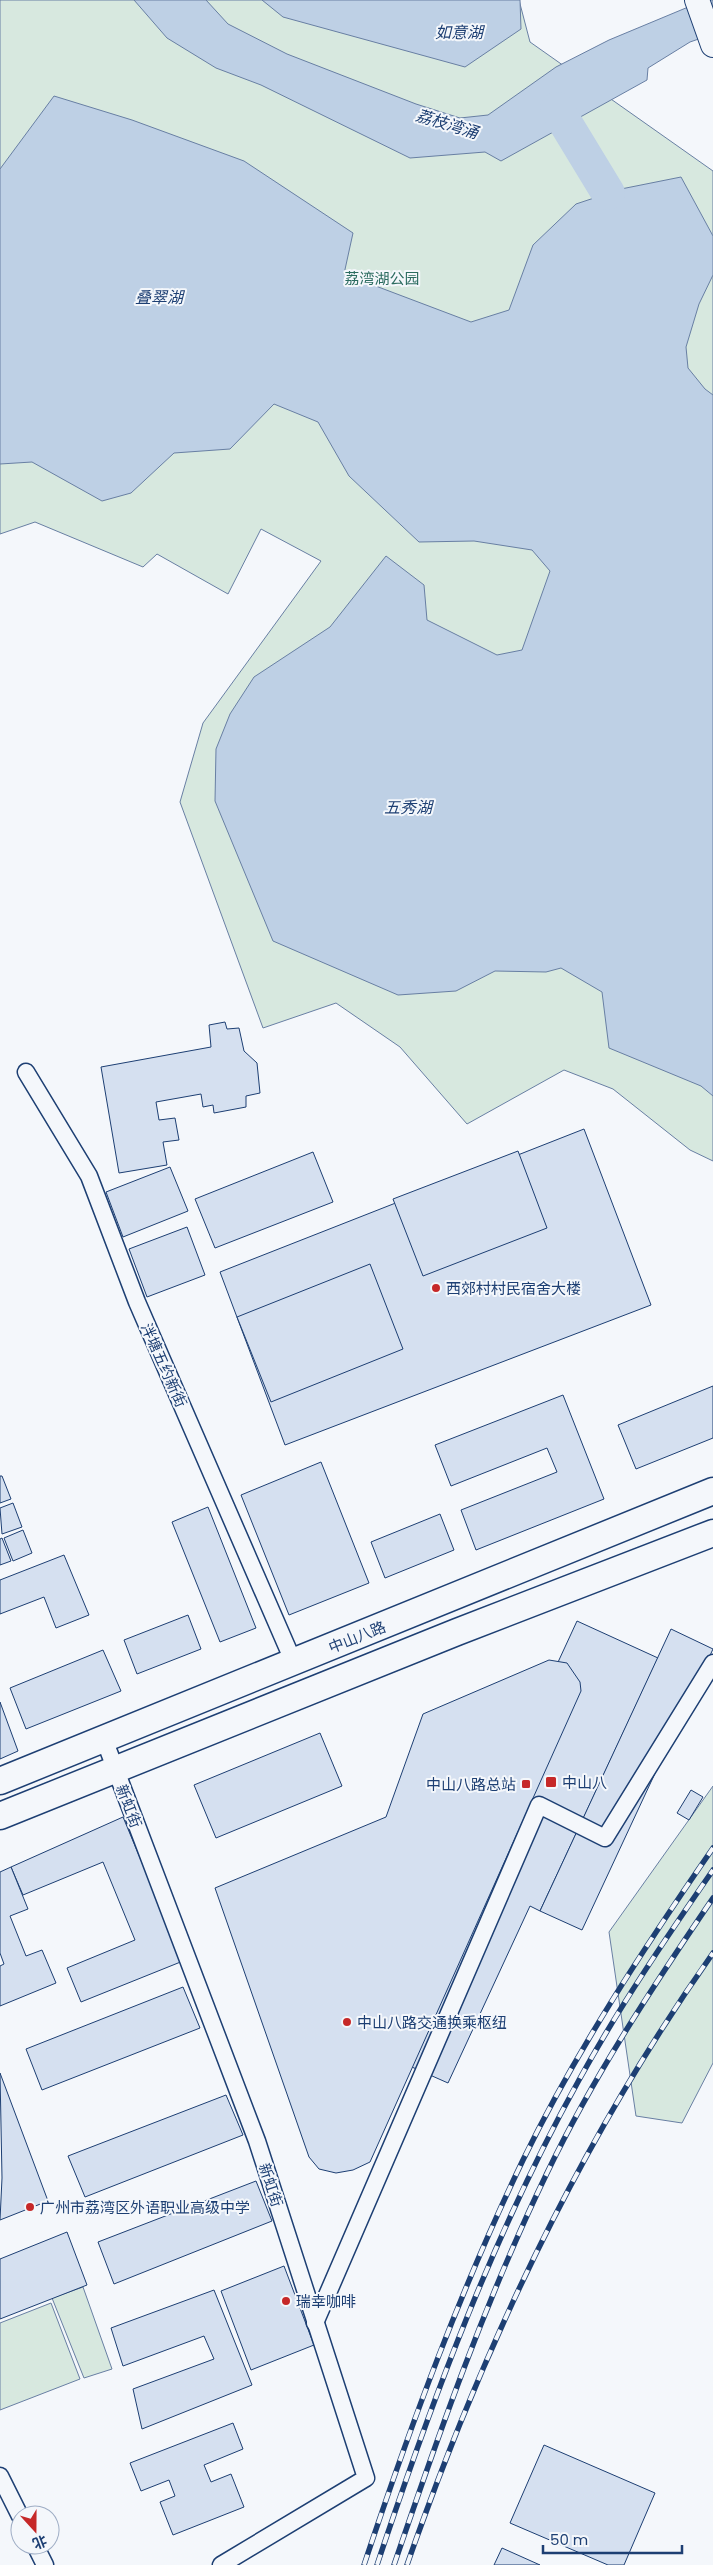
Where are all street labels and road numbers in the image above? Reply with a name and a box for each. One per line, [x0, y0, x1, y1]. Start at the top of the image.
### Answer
street label: 泮塘五约新街 [136, 1320, 192, 1410]
street label: 中山八路 [325, 1616, 389, 1658]
street label: 新虹街 [111, 1781, 147, 1831]
street label: 新虹街 [254, 2160, 288, 2210]

